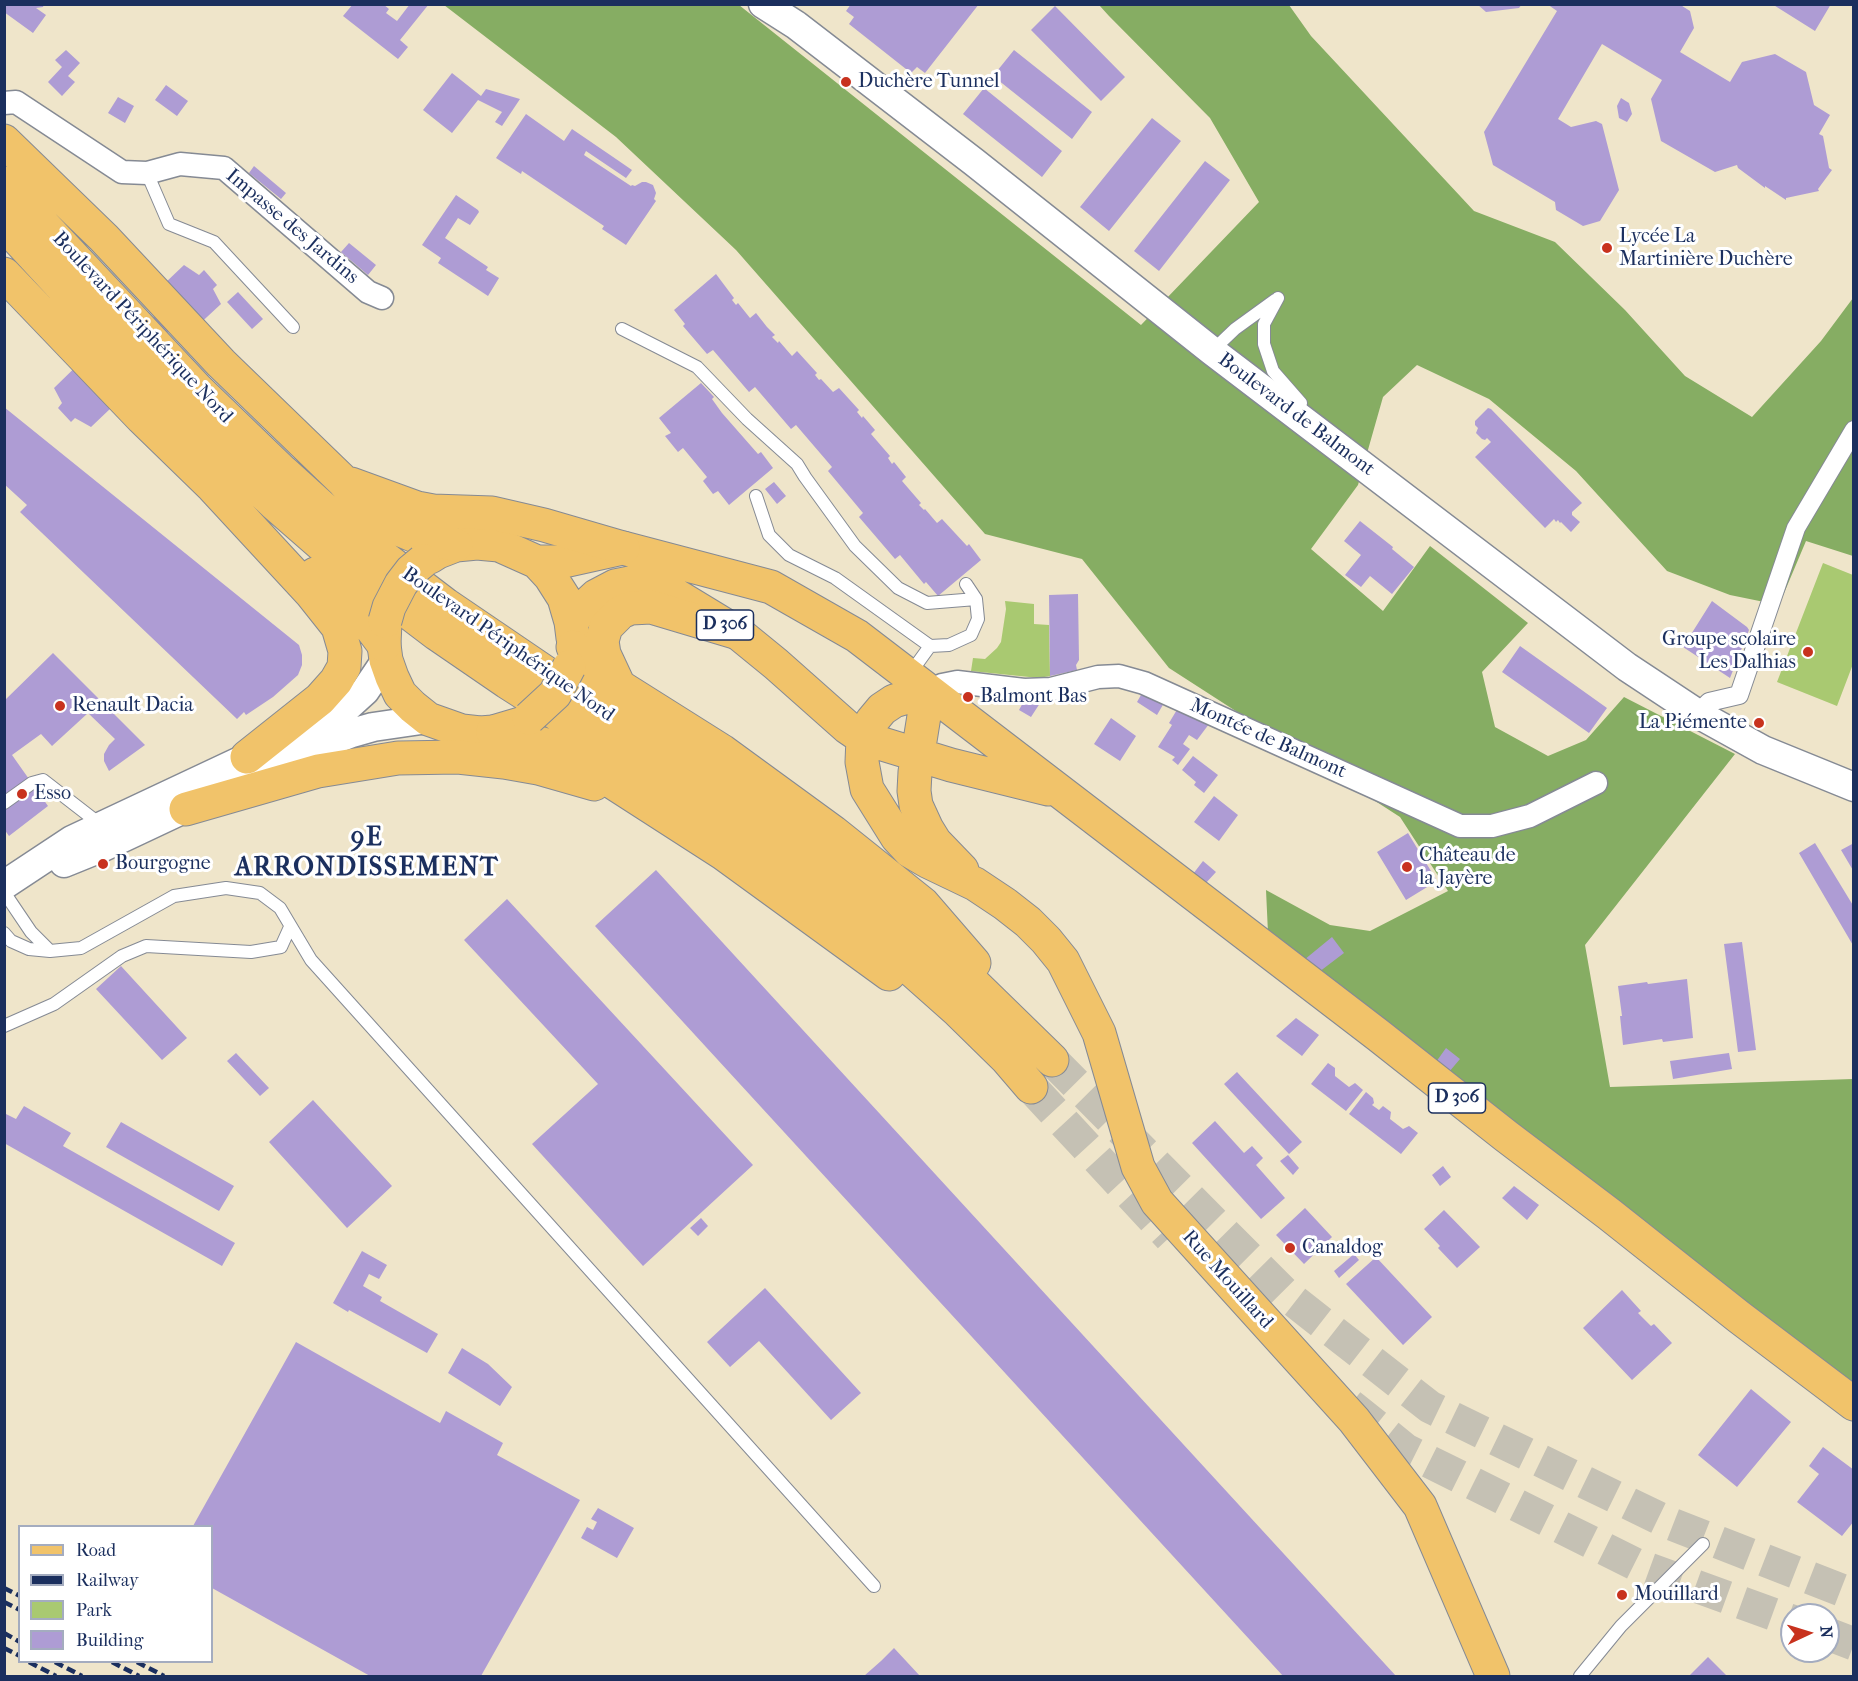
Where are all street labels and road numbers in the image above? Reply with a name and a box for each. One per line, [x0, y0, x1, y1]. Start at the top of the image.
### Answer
street label: Impasse des Jardins [221, 164, 363, 290]
street label: Boulevard Périphérique Nord [47, 227, 237, 429]
street label: Boulevard de Balmont [1213, 348, 1379, 482]
street label: Boulevard Périphérique Nord [397, 562, 619, 728]
road number: D 306 [696, 610, 754, 640]
street label: Montée de Balmont [1186, 694, 1350, 784]
road number: D 306 [1428, 1083, 1486, 1113]
street label: Rue Mouillard [1176, 1226, 1278, 1334]

